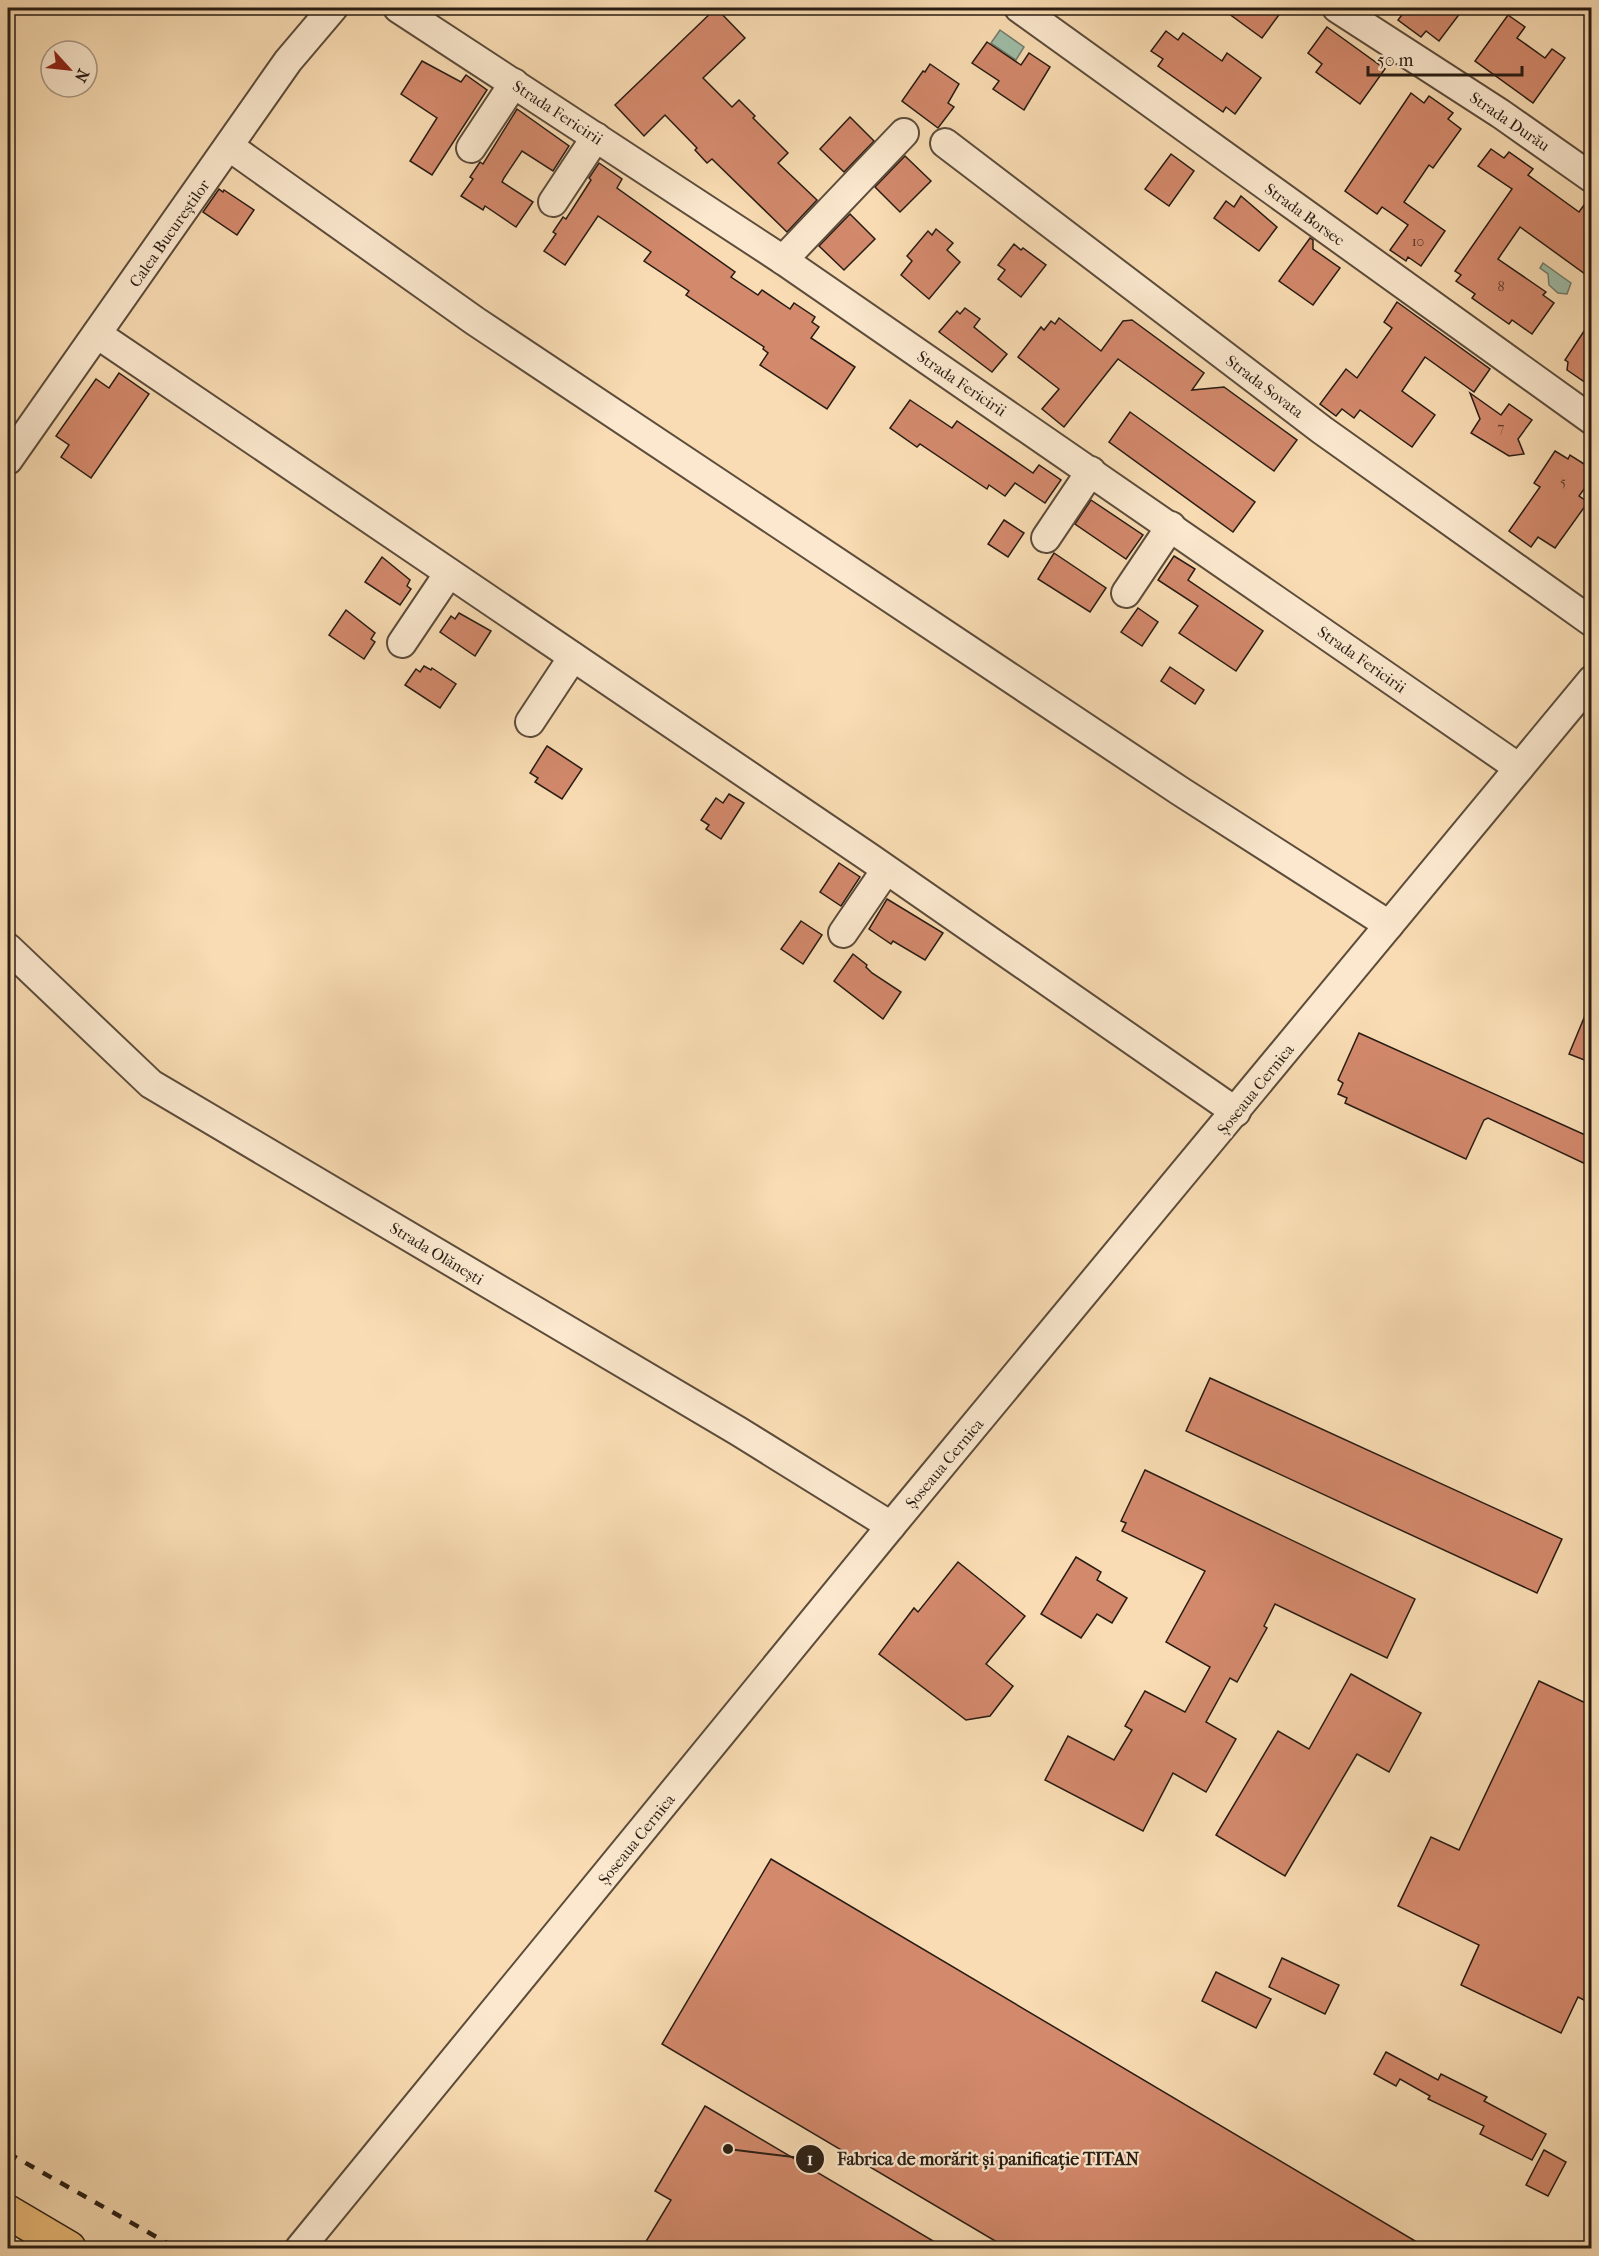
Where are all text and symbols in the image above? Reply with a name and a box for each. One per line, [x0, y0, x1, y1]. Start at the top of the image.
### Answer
north arrow [39, 39, 99, 99]
scale bar [1368, 39, 1522, 77]
text: 50 m [1377, 50, 1414, 71]
text: N [70, 66, 93, 86]
street label: Strada Fericirii [509, 76, 607, 149]
street label: Strada Durău [1466, 88, 1553, 155]
street label: Calea Bucureștilor [125, 176, 214, 291]
street label: Strada Borsec [1261, 179, 1348, 250]
house number: 10 [1412, 233, 1424, 250]
house number: 8 [1497, 278, 1505, 295]
street label: Strada Fericirii [913, 347, 1010, 420]
street label: Strada Sovata [1222, 351, 1308, 422]
house number: 7 [1498, 419, 1505, 436]
house number: 5 [1560, 473, 1566, 490]
street label: Strada Fericirii [1314, 622, 1410, 697]
street label: Șoseaua Cernica [1213, 1040, 1298, 1139]
street label: Strada Olănești [387, 1218, 487, 1289]
street label: Șoseaua Cernica [901, 1414, 988, 1512]
street label: Șoseaua Cernica [594, 1790, 679, 1889]
callout: Fabrica de morărit și panificație TITAN [795, 2141, 1151, 2177]
text: 1 [807, 2149, 813, 2170]
text: Fabrica de morărit și panificație TITAN [836, 2149, 1139, 2171]

